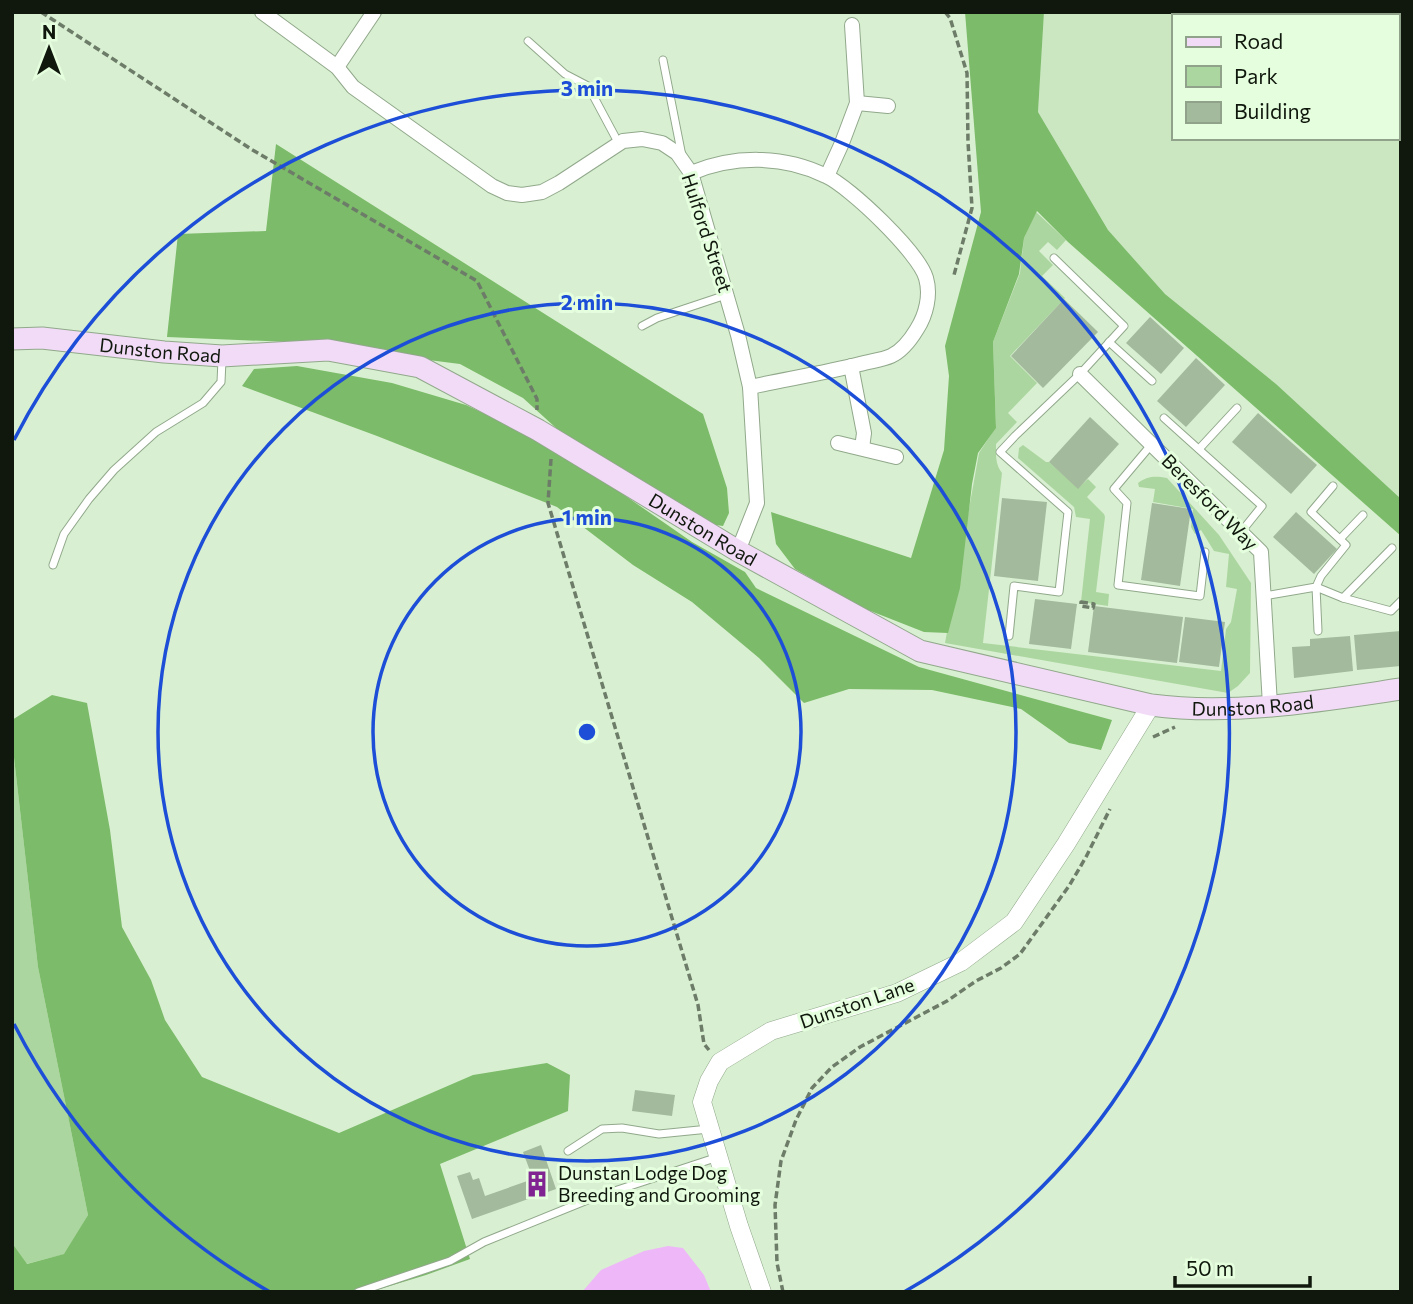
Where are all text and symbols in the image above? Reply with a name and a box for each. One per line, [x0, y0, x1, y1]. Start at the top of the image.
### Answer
north arrow [14, 14, 84, 84]
legend [1172, 14, 1399, 140]
text: N [42, 20, 56, 43]
text: Road [1234, 28, 1283, 53]
text: Park [1234, 63, 1278, 88]
text: 3 min [561, 75, 613, 100]
text: Building [1234, 98, 1311, 123]
street label: Hulford Street [677, 170, 738, 295]
text: 2 min [561, 289, 613, 314]
street label: Dunston Road [98, 333, 222, 367]
street label: Beresford Way [1158, 449, 1263, 555]
street label: Dunston Road [645, 488, 761, 570]
text: 1 min [562, 504, 612, 529]
street label: Dunston Road [1191, 690, 1315, 720]
centre of rings [575, 720, 599, 744]
street label: Dunston Lane [797, 972, 917, 1033]
place label: Dunstan Lodge Dog Breeding and Grooming [558, 1161, 760, 1206]
building icon: Dunstan Lodge Dog Breeding and Grooming [522, 1169, 552, 1199]
scale bar [1175, 1244, 1310, 1288]
text: 50 m [1186, 1255, 1234, 1280]

